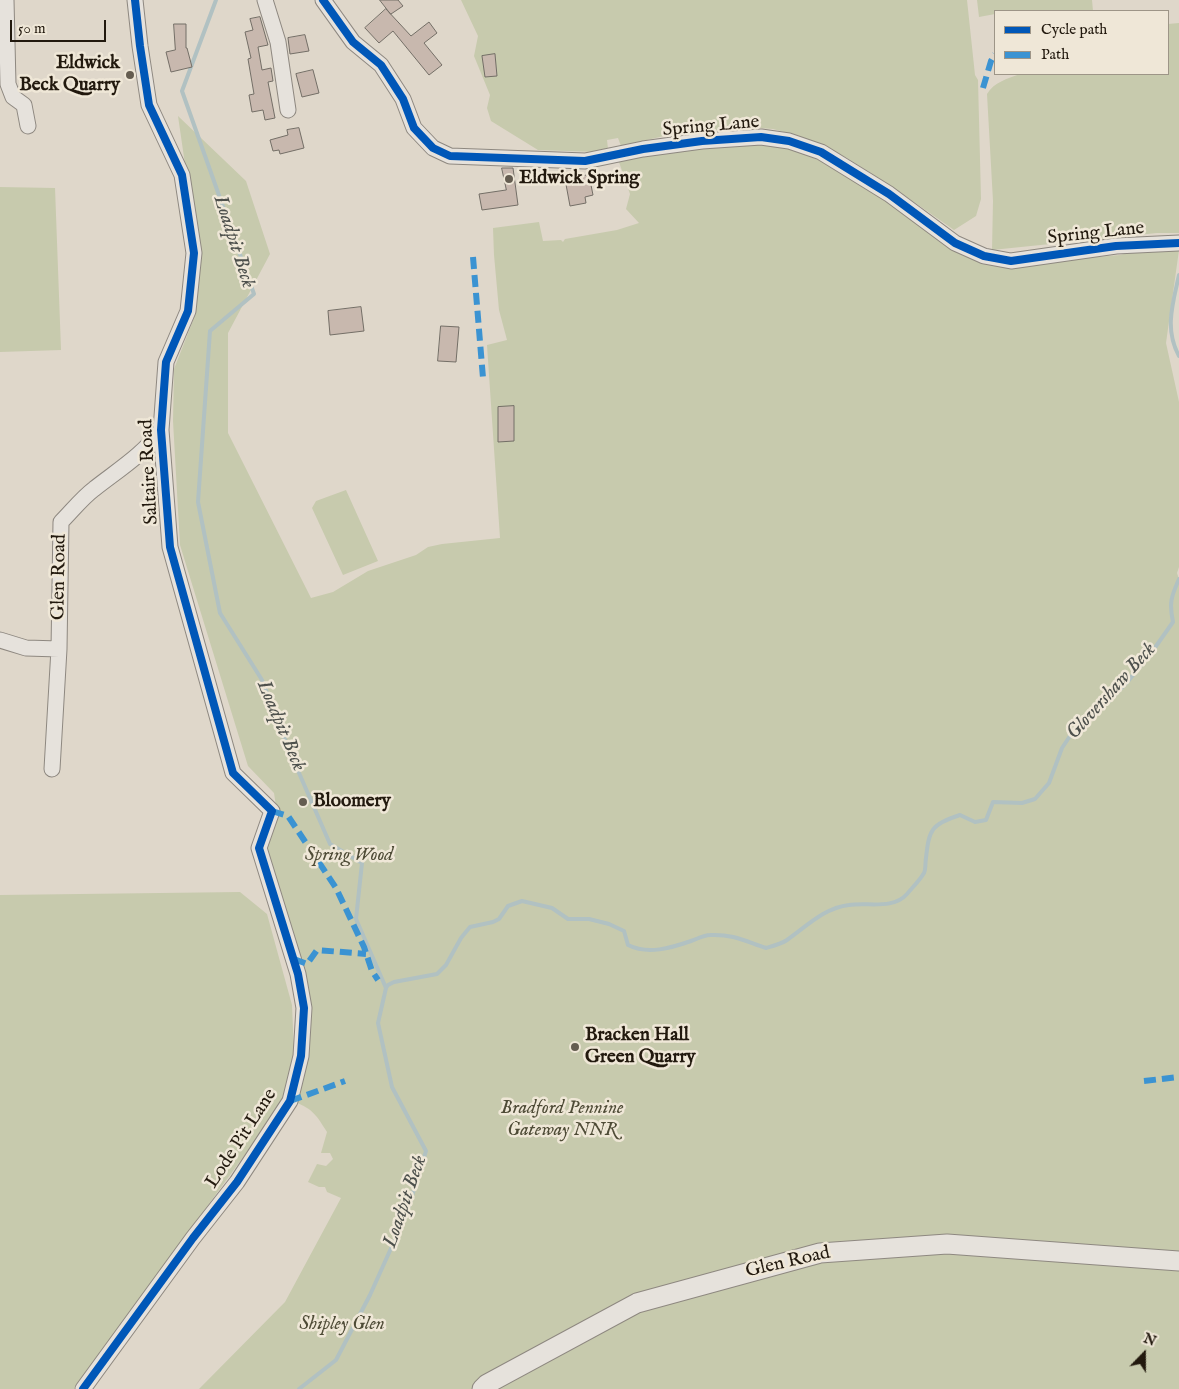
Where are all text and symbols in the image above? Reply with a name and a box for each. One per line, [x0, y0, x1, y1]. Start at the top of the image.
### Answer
scale bar [12, 10, 109, 42]
legend [994, 10, 1169, 75]
text: 50 m [18, 19, 46, 38]
text: Cycle path [1041, 20, 1107, 39]
text: Path [1041, 45, 1069, 64]
place label: Eldwick Beck Quarry [19, 53, 120, 97]
marker: Eldwick Beck Quarry [124, 69, 136, 81]
street label: Spring Lane [662, 111, 760, 143]
place label: Eldwick Spring [519, 168, 640, 190]
marker: Eldwick Spring [503, 173, 515, 185]
water label: Loadpit Beck [207, 193, 259, 291]
street label: Spring Lane [1046, 218, 1146, 250]
street label: Saltaire Road [136, 419, 164, 525]
street label: Glen Road [48, 534, 72, 620]
water label: Glovershaw Beck [1062, 639, 1162, 745]
water label: Loadpit Beck [250, 677, 310, 775]
place label: Bloomery [313, 791, 391, 813]
marker: Bloomery [297, 796, 309, 808]
park label: Spring Wood [305, 845, 393, 867]
place label: Bracken Hall Green Quarry [585, 1025, 696, 1069]
marker: Bracken Hall Green Quarry [569, 1041, 581, 1053]
street label: Lode Pit Lane [201, 1085, 283, 1193]
park label: Bradford Pennine Gateway NNR [501, 1098, 623, 1142]
water label: Loadpit Beck [379, 1153, 433, 1251]
street label: Glen Road [743, 1242, 833, 1284]
park label: Shipley Glen [299, 1314, 385, 1336]
north arrow [1119, 1329, 1169, 1379]
text: N [1141, 1329, 1159, 1351]

